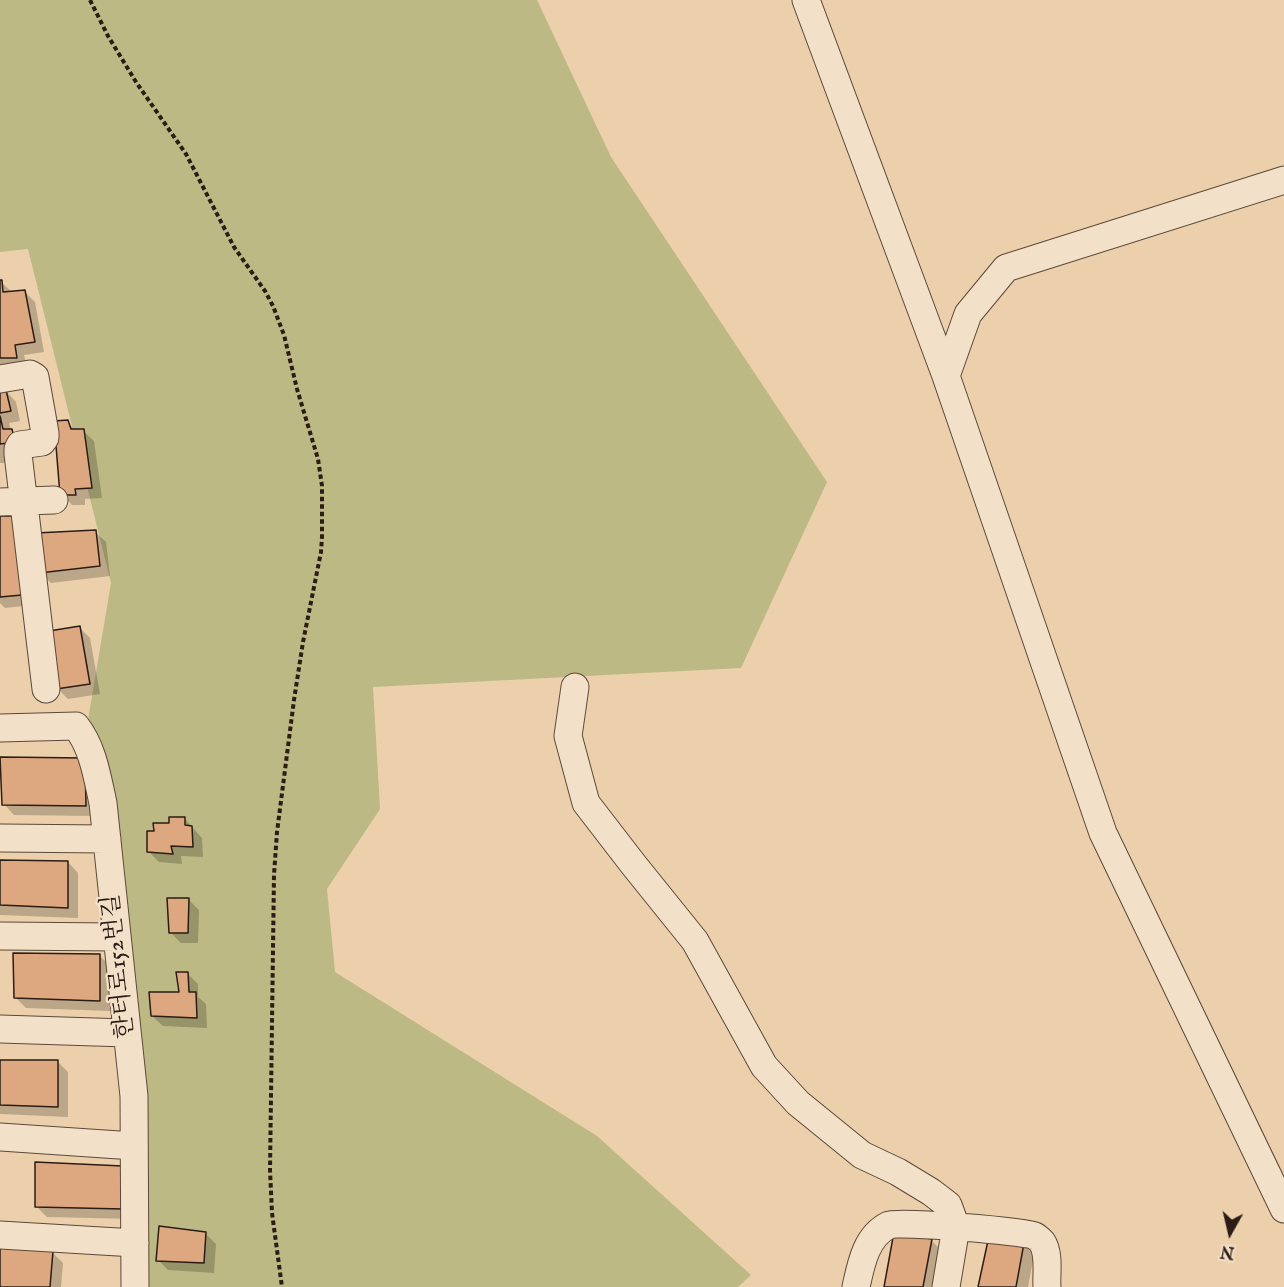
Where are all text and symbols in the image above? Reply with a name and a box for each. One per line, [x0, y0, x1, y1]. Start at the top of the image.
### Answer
street label: 한터로152번길 [98, 893, 142, 1039]
north arrow [1200, 1203, 1260, 1263]
text: N [1219, 1240, 1236, 1262]

